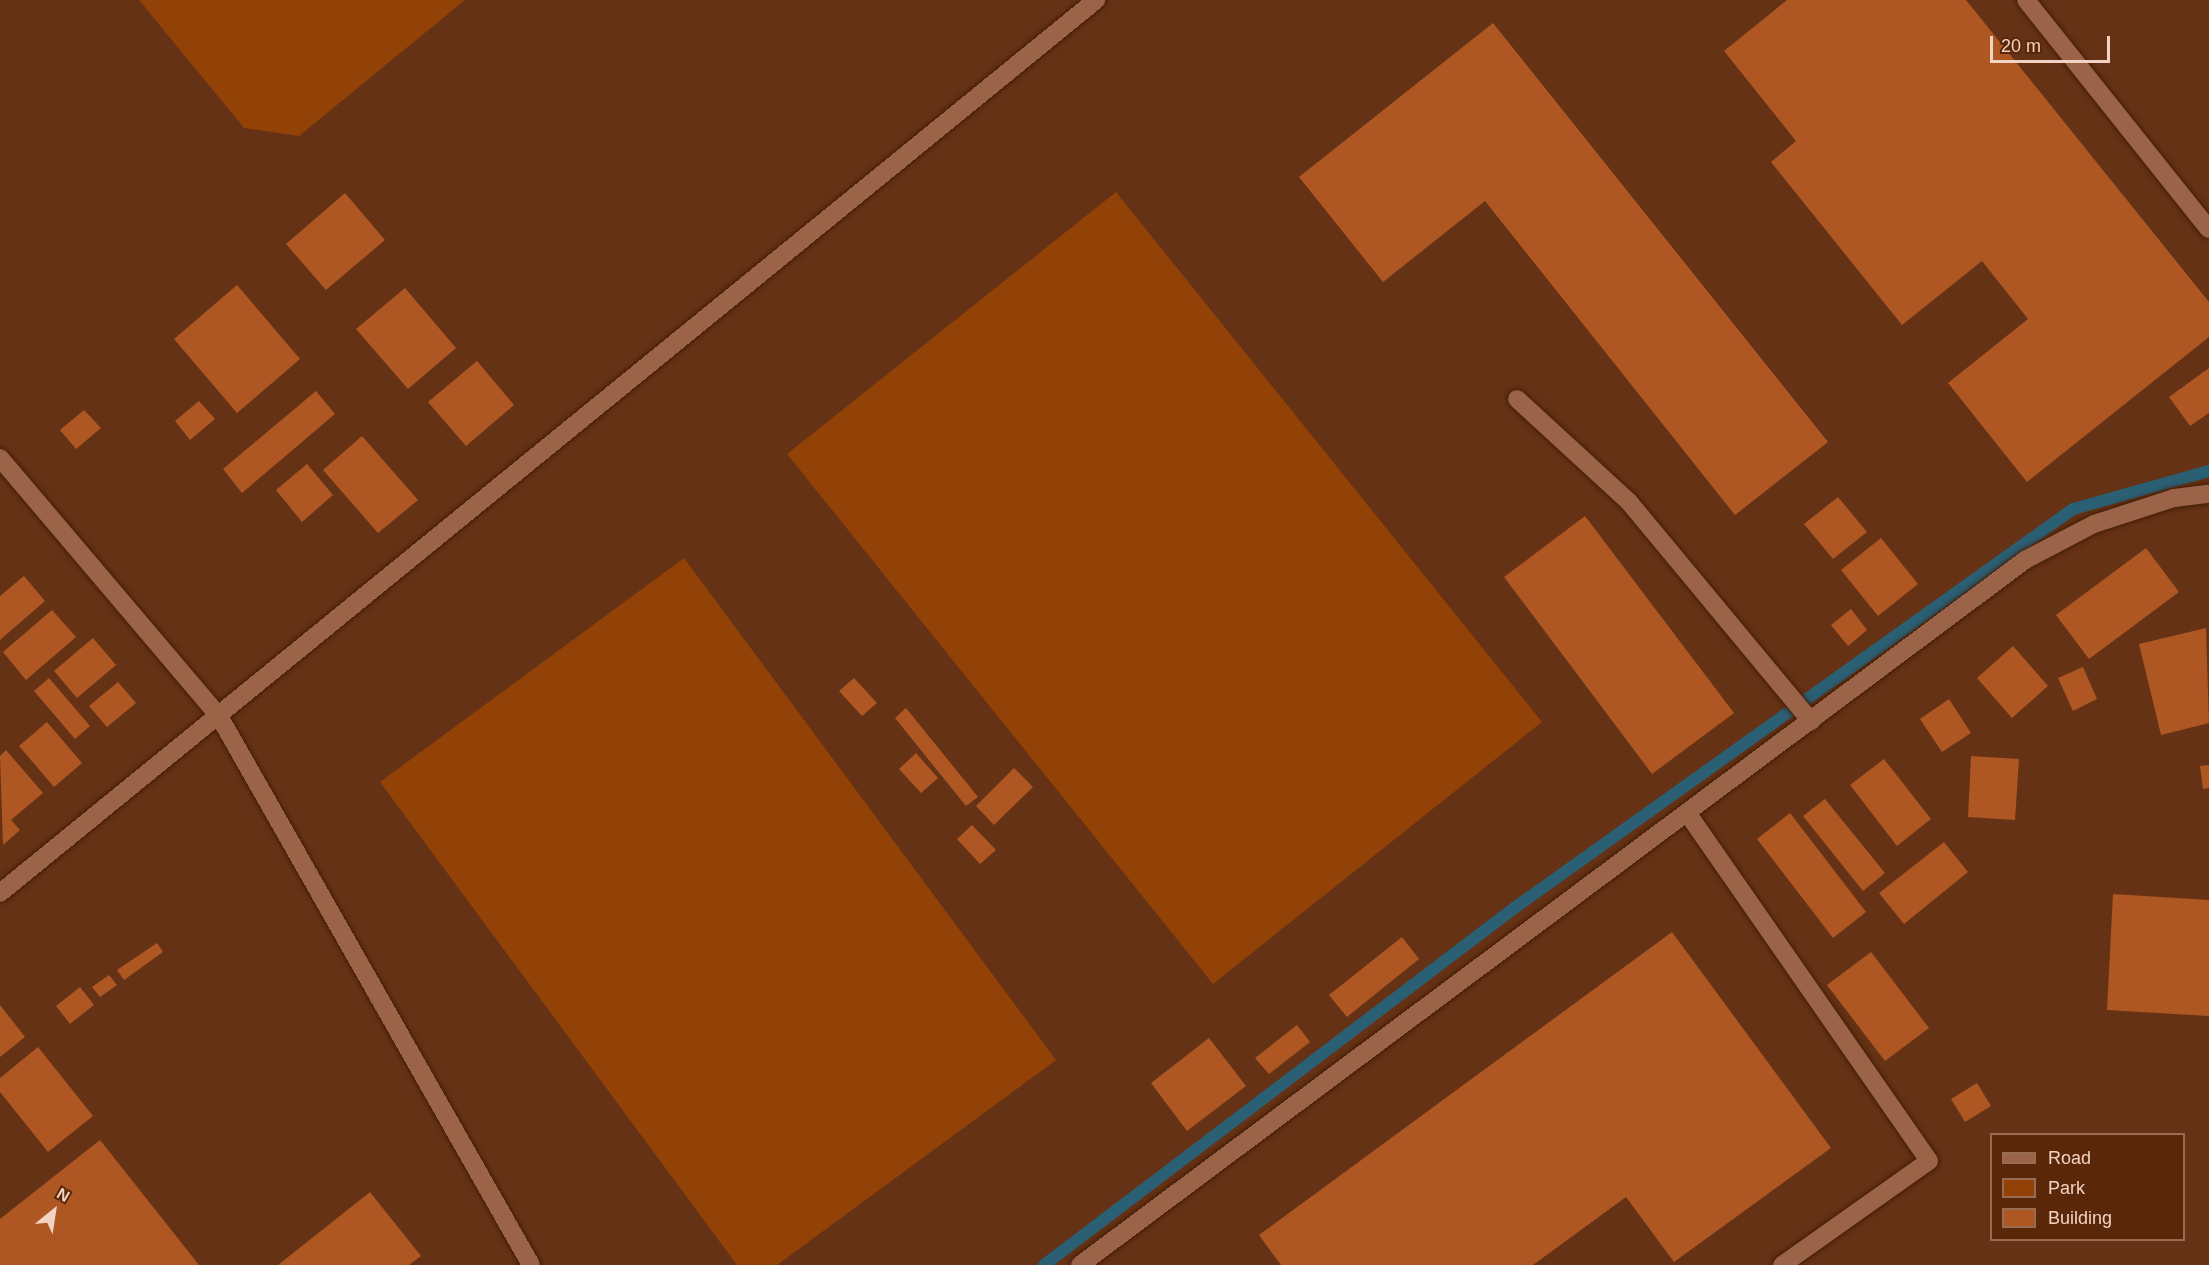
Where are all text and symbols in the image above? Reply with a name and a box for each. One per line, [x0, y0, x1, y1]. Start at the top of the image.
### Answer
scale bar [1993, 24, 2113, 62]
text: 20 m [2001, 36, 2041, 56]
legend [1990, 1133, 2185, 1241]
text: Road [2048, 1148, 2091, 1168]
text: Park [2048, 1178, 2085, 1198]
north arrow [24, 1181, 84, 1241]
text: N [54, 1185, 73, 1205]
text: Building [2048, 1208, 2112, 1228]

